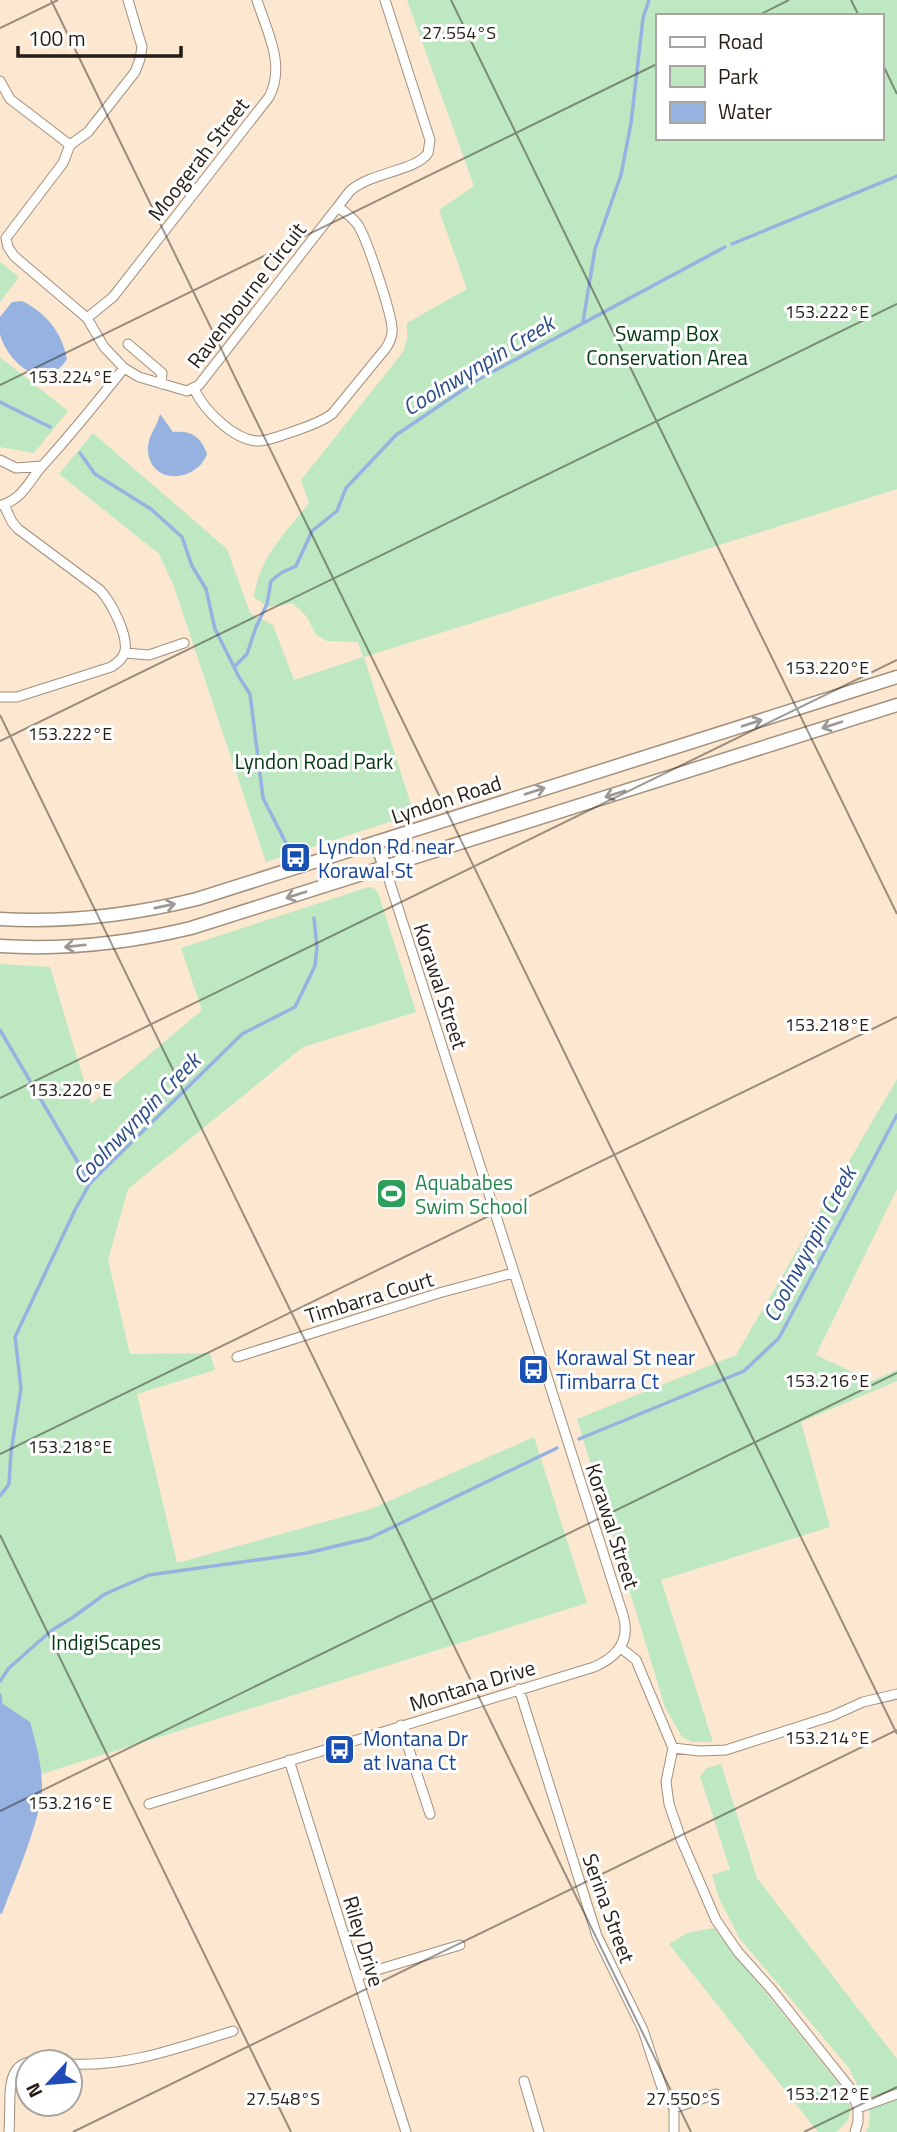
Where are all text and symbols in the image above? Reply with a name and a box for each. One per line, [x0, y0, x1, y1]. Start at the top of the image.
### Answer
scale bar [18, 14, 180, 58]
legend [656, 14, 883, 140]
text: 27.554°S [422, 19, 496, 46]
text: 100 m [28, 22, 85, 54]
text: Road [718, 25, 763, 57]
text: Park [718, 60, 758, 92]
street label: Moogerah Street [140, 90, 257, 228]
text: Water [718, 95, 772, 127]
street label: Ravenbourne Circuit [179, 215, 314, 375]
text: 153.222°E [785, 298, 869, 325]
water label: Coolnwynpin Creek [395, 304, 563, 424]
park label: Swamp Box Conservation Area [586, 317, 748, 373]
text: 153.224°E [28, 363, 112, 390]
text: 153.220°E [785, 654, 869, 681]
one-way arrow [740, 715, 762, 728]
text: 153.222°E [28, 720, 112, 747]
one-way arrow [821, 720, 843, 733]
park label: Lyndon Road Park [235, 745, 393, 777]
street label: Lyndon Road [387, 766, 505, 832]
one-way arrow [524, 784, 546, 797]
one-way arrow [604, 788, 626, 801]
place label: Lyndon Rd near Korawal St [318, 830, 455, 886]
bus stop icon: Lyndon Rd near Korawal St [278, 841, 312, 875]
one-way arrow [286, 890, 308, 903]
one-way arrow [153, 899, 176, 913]
street label: Korawal Street [406, 919, 477, 1054]
one-way arrow [65, 939, 87, 952]
text: 153.218°E [785, 1011, 869, 1038]
water label: Coolnwynpin Creek [64, 1042, 210, 1192]
text: 153.220°E [28, 1076, 112, 1103]
water label: Coolnwynpin Creek [753, 1158, 866, 1328]
place label: Aquababes Swim School [415, 1166, 528, 1222]
sports icon: Aquababes Swim School [375, 1177, 409, 1211]
street label: Timbarra Court [301, 1262, 438, 1332]
place label: Korawal St near Timbarra Ct [556, 1341, 695, 1397]
bus stop icon: Korawal St near Timbarra Ct [516, 1352, 550, 1386]
text: 153.216°E [785, 1367, 869, 1394]
text: 153.218°E [28, 1433, 112, 1460]
street label: Korawal Street [578, 1459, 649, 1594]
park label: IndigiScapes [51, 1626, 161, 1658]
street label: Montana Drive [405, 1651, 539, 1719]
place label: Montana Dr at Ivana Ct [363, 1722, 468, 1778]
text: 153.214°E [785, 1724, 869, 1751]
bus stop icon: Montana Dr at Ivana Ct [323, 1733, 357, 1767]
text: 153.216°E [28, 1789, 112, 1816]
street label: Serina Street [574, 1849, 644, 1968]
street label: Riley Drive [335, 1892, 393, 1990]
north arrow [14, 2048, 84, 2118]
text: N [17, 2078, 49, 2103]
text: 153.212°E [785, 2080, 869, 2107]
text: 27.548°S [246, 2085, 320, 2112]
text: 27.550°S [646, 2085, 720, 2112]

